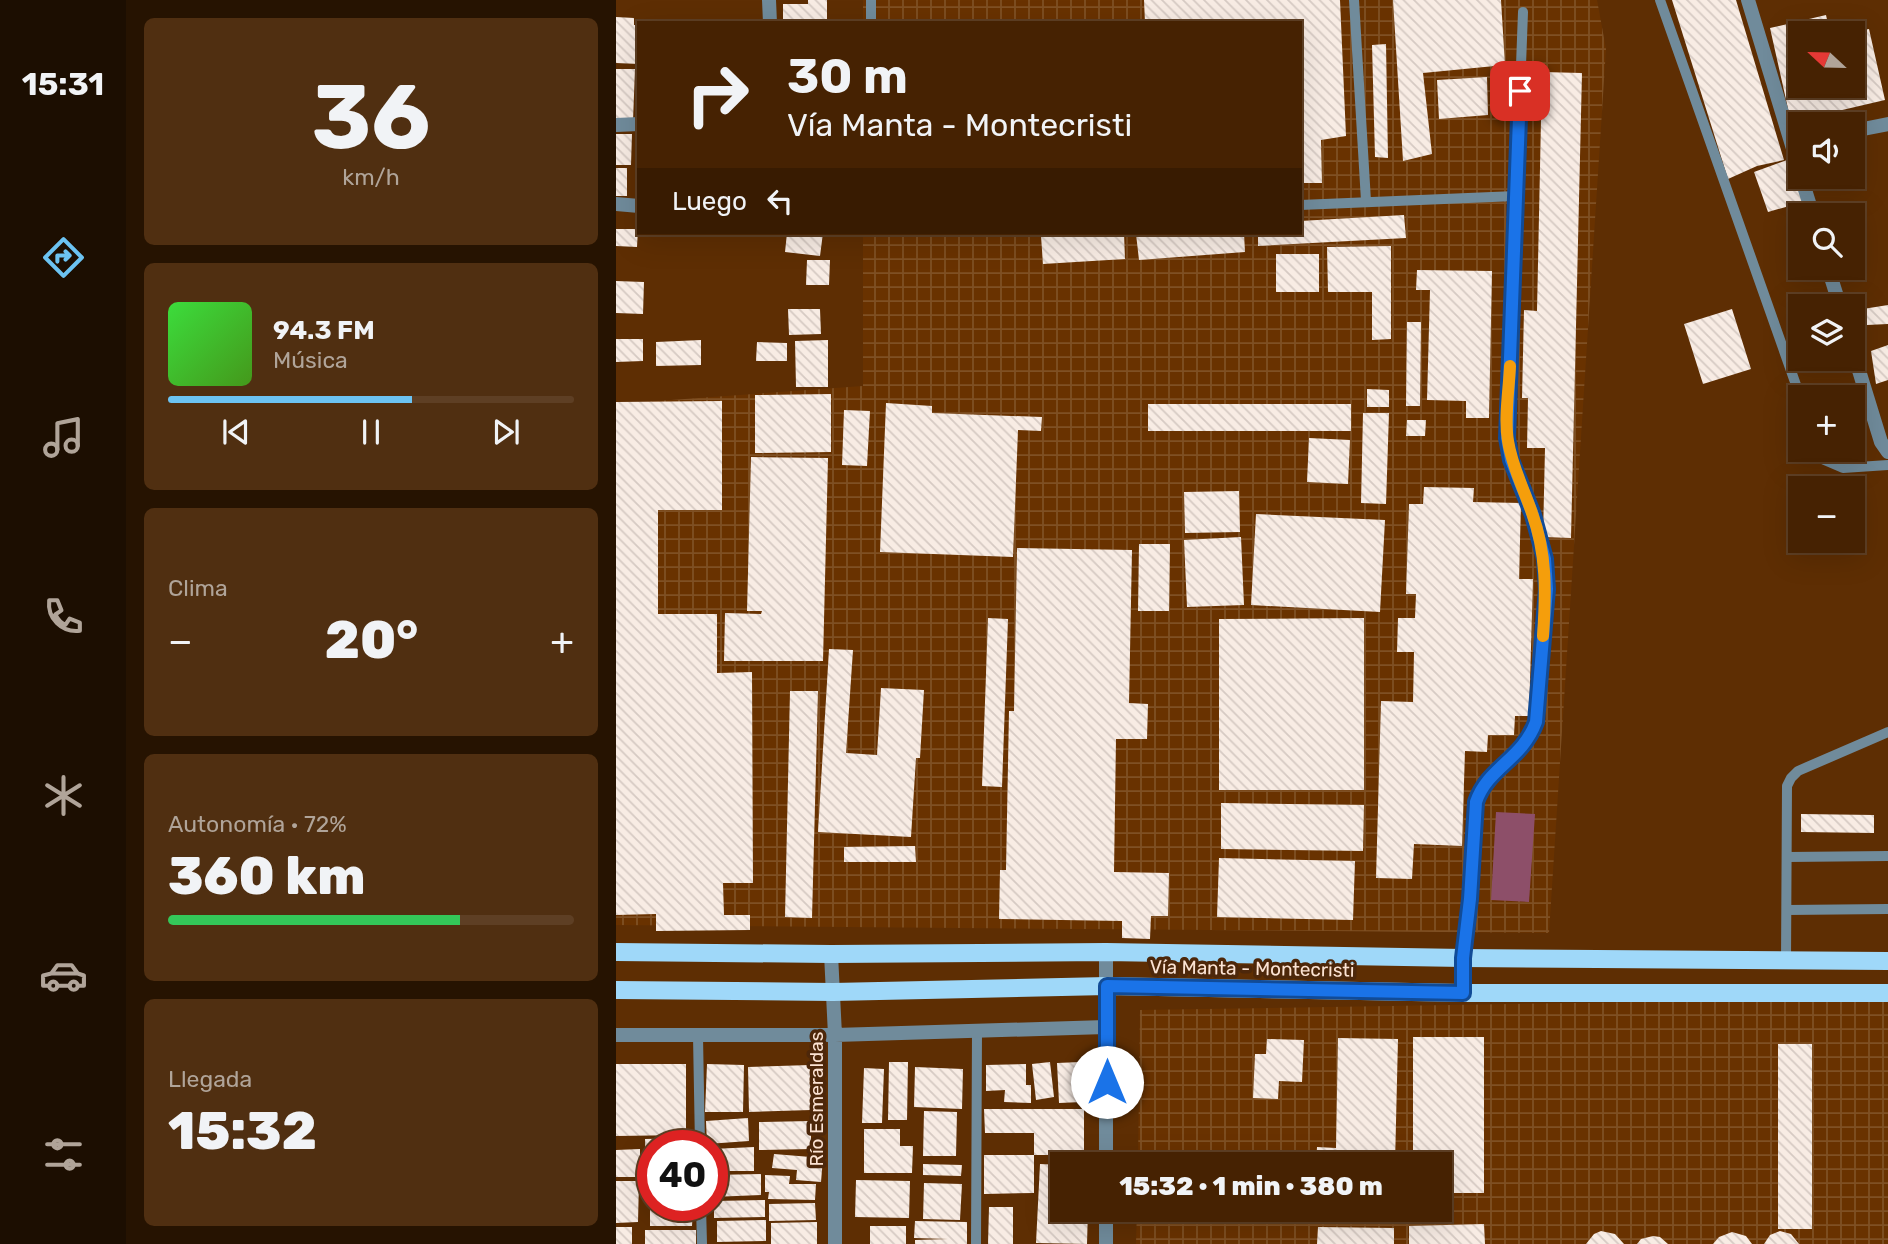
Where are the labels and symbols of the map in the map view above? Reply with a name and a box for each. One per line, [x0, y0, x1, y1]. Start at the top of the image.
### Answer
north arrow [1788, 21, 1866, 98]
pin [1490, 61, 1550, 121]
street label: Vía Manta - Montecristi [1149, 955, 1355, 982]
street label: Río Esmeraldas [805, 1032, 828, 1167]
position arrow [1070, 1045, 1144, 1119]
speed limit sign: 40 [637, 1130, 728, 1221]

